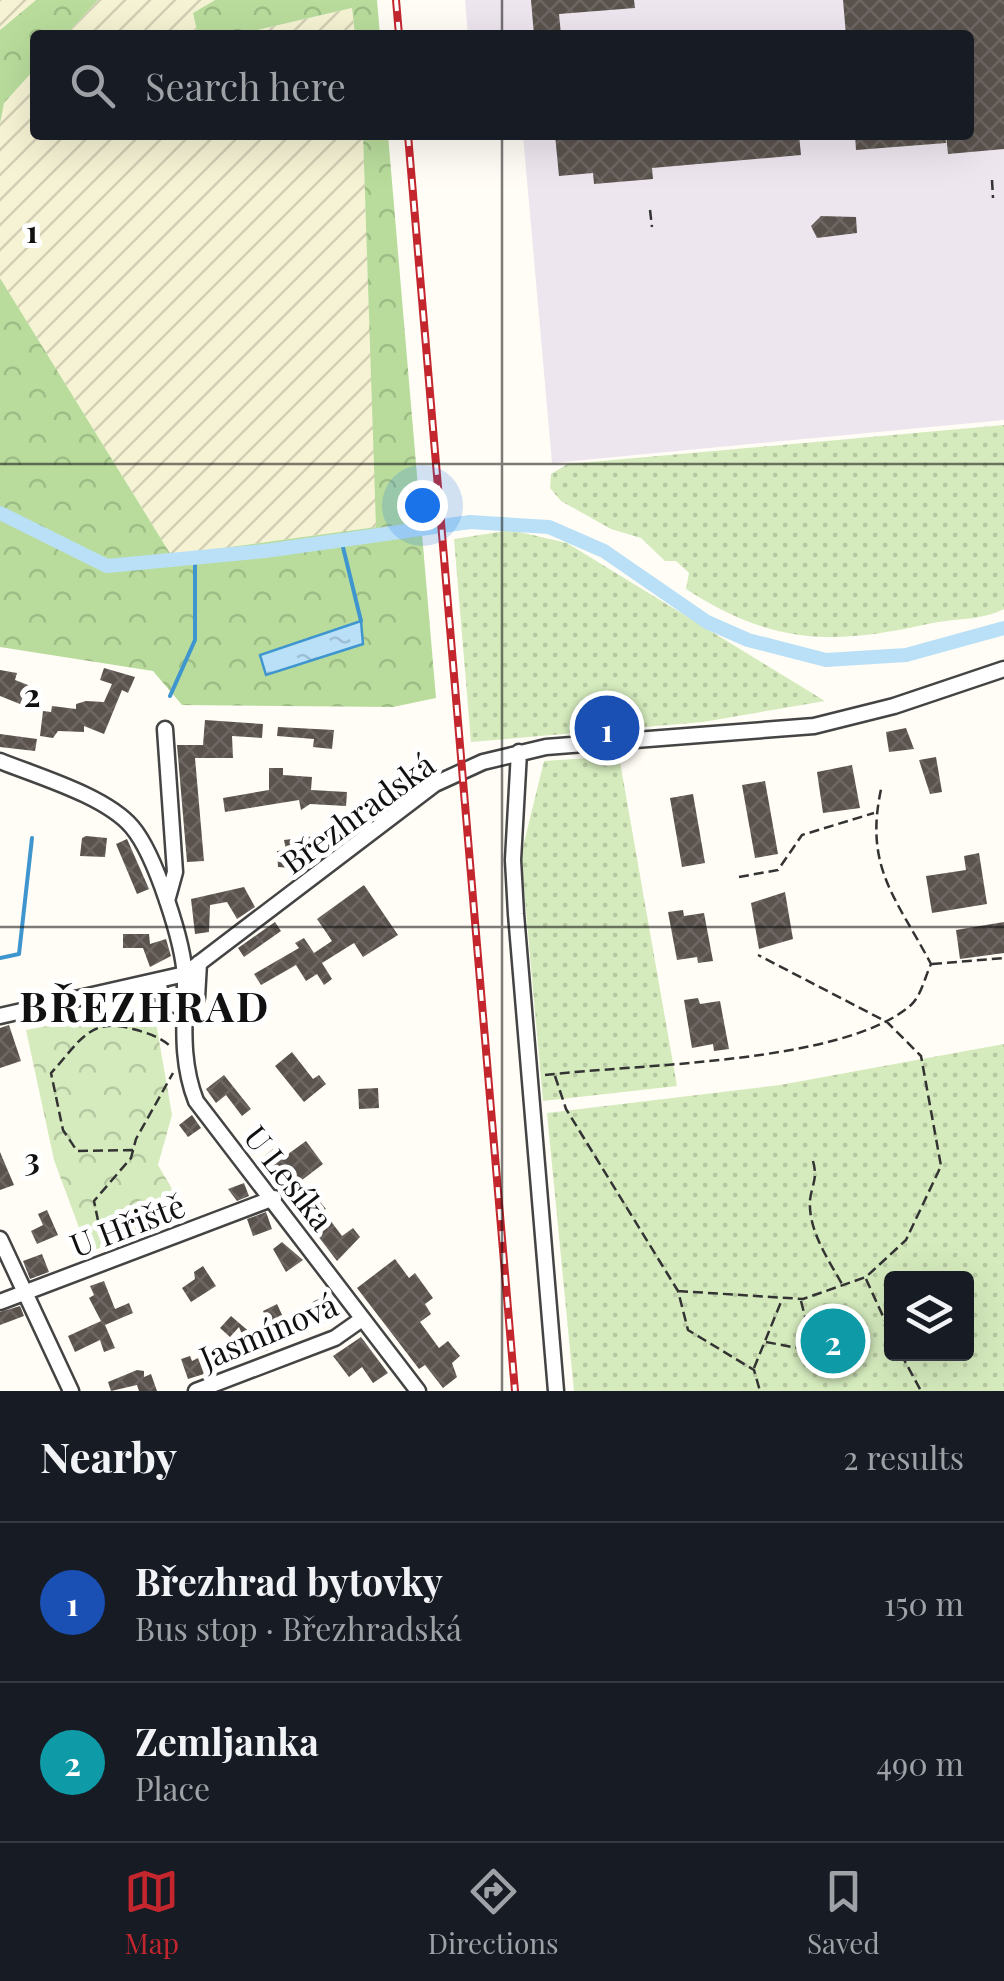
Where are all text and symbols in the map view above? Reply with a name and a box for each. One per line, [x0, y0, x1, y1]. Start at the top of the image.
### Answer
search box [30, 30, 974, 140]
icon: search [65, 58, 120, 113]
text: Search here [145, 60, 346, 111]
text: 1 [26, 208, 38, 251]
your location [397, 480, 448, 531]
text: 2 [24, 672, 40, 715]
pin: 1 [574, 690, 640, 766]
street label: Březhradská [272, 742, 442, 882]
district label: BŘEZHRAD [19, 977, 271, 1033]
street label: U Lesíka [236, 1116, 344, 1238]
text: 3 [24, 1136, 40, 1179]
street label: U Hřiště [64, 1183, 190, 1265]
map controls [884, 1271, 974, 1361]
button: layers [884, 1271, 974, 1361]
street label: Jasmínová [192, 1282, 343, 1379]
pin: 2 [800, 1304, 866, 1378]
text: Nearby [40, 1428, 177, 1484]
text: 2 results [843, 1435, 964, 1478]
text: Březhrad bytovky [135, 1555, 443, 1606]
text: 1 [66, 1581, 79, 1624]
text: 150 m [884, 1581, 964, 1624]
text: Bus stop · Březhradská [135, 1606, 462, 1649]
text: Zemljanka [135, 1715, 319, 1766]
text: 2 [64, 1741, 81, 1784]
text: 490 m [876, 1741, 964, 1784]
text: Place [135, 1766, 210, 1809]
tab: Map [124, 1864, 179, 1961]
tab: Directions [428, 1864, 559, 1961]
tab: Saved [807, 1864, 880, 1961]

